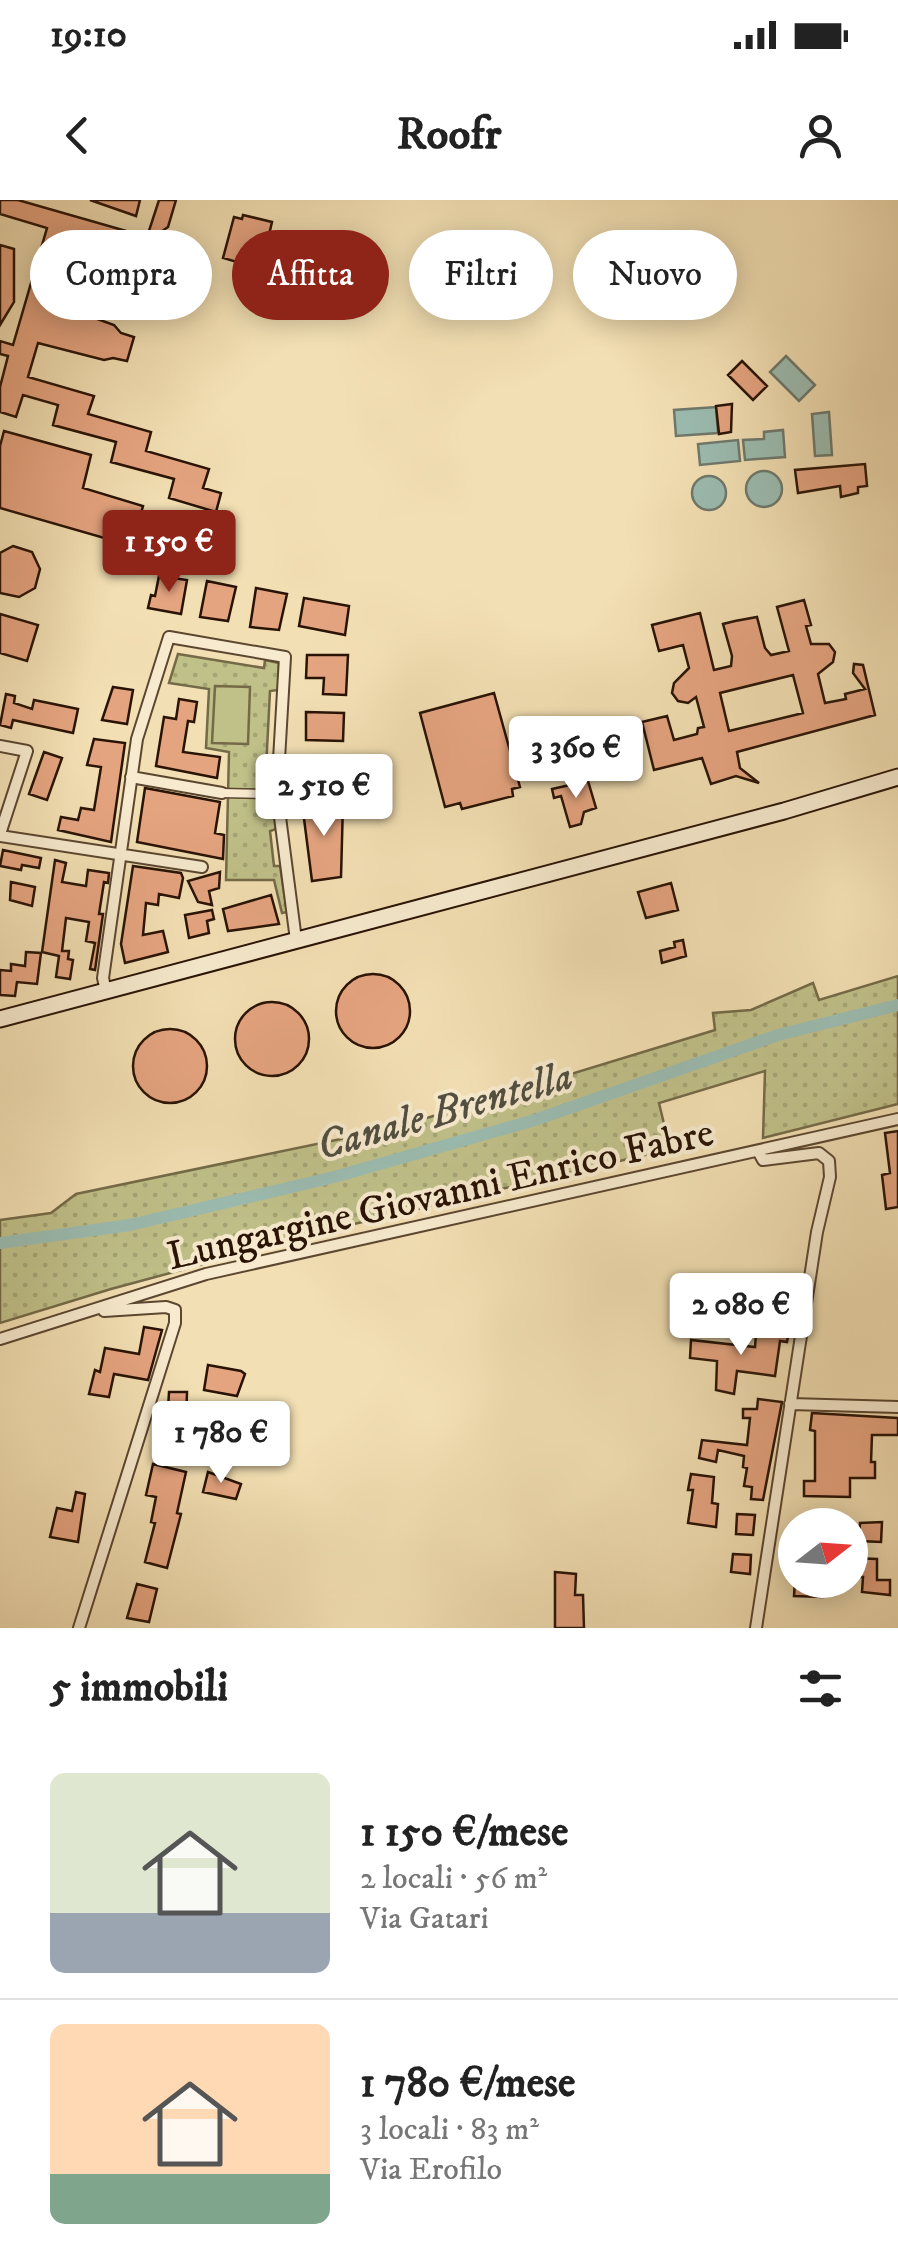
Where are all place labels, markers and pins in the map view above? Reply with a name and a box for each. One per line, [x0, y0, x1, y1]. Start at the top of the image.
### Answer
pin: 1 150 € [77, 510, 261, 595]
pin: 3 360 € [484, 716, 668, 801]
pin: 2 510 € [232, 754, 416, 839]
pin: 2 080 € [649, 1273, 833, 1358]
pin: 1 780 € [129, 1401, 313, 1486]

